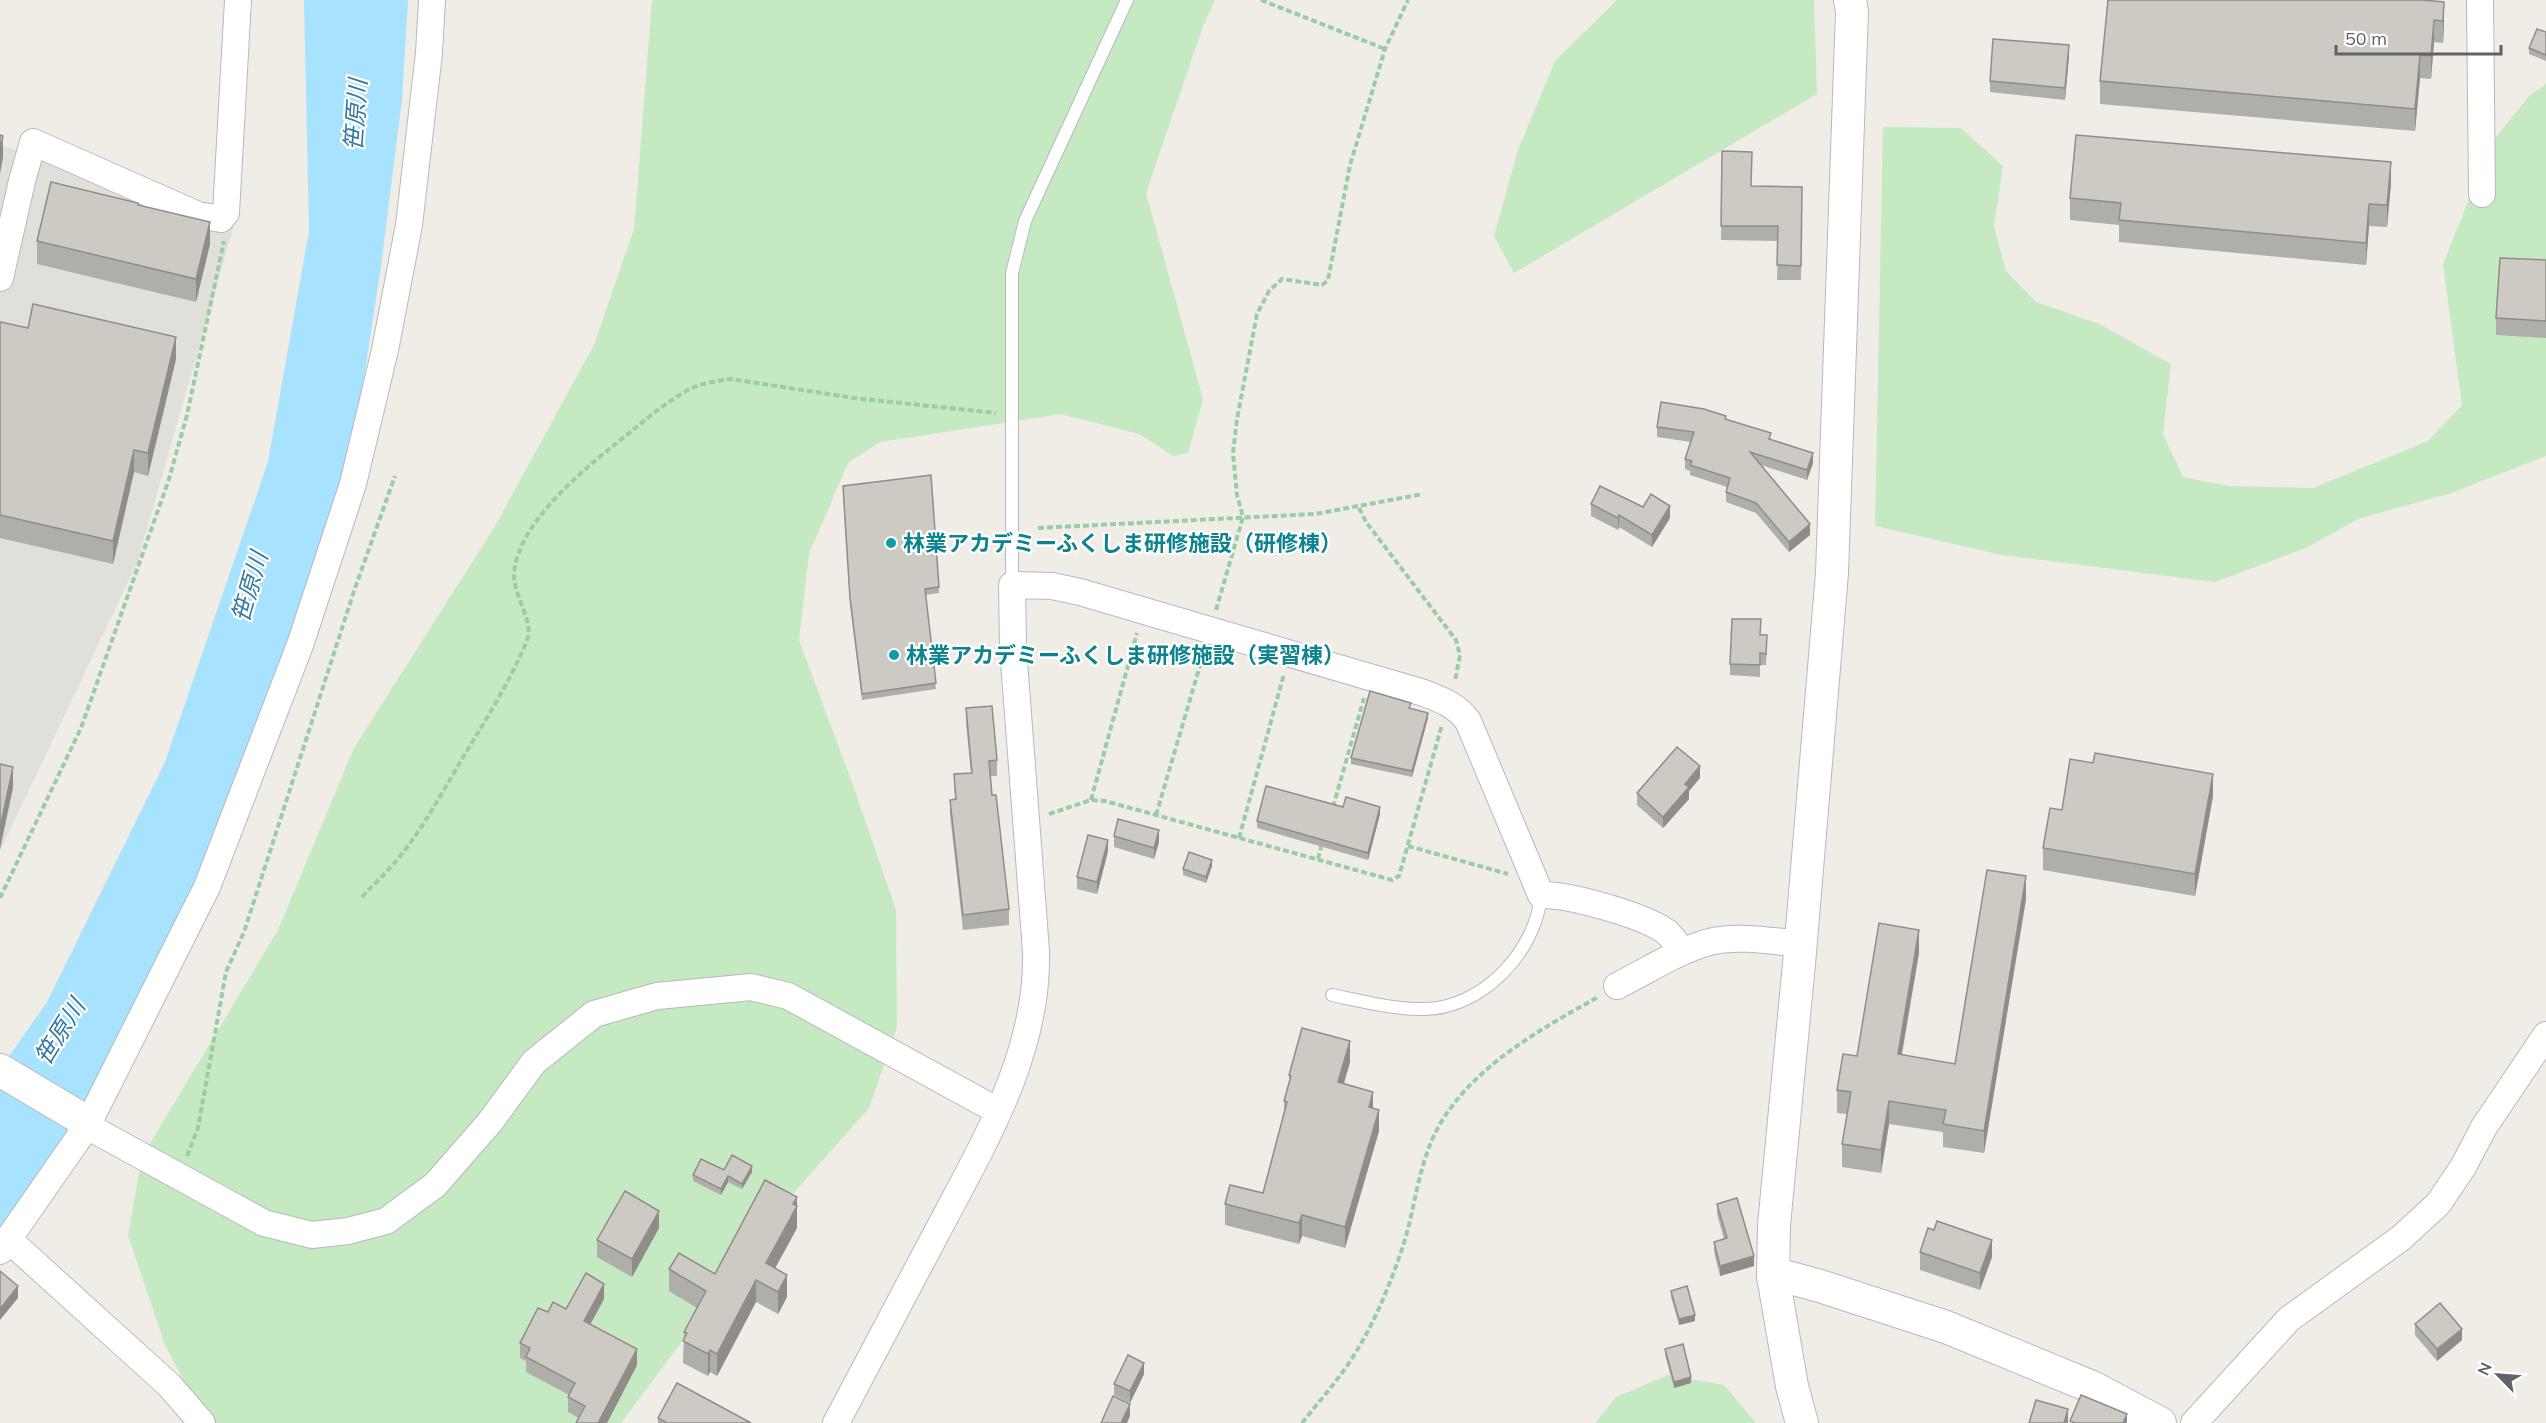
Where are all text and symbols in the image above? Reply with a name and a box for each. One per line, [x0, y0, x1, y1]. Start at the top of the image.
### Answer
scale bar [2336, 18, 2501, 56]
text: 50 m [2345, 27, 2387, 50]
water label: 笹原川 [338, 75, 373, 152]
place label: 林業アカデミーふくしま研修施設（研修棟） [903, 529, 1342, 557]
marker: 林業アカデミーふくしま研修施設（研修棟） [884, 536, 898, 550]
water label: 笹原川 [225, 545, 274, 625]
place label: 林業アカデミーふくしま研修施設（実習棟） [906, 641, 1345, 669]
marker: 林業アカデミーふくしま研修施設（実習棟） [887, 648, 901, 662]
water label: 笹原川 [27, 990, 93, 1070]
north arrow [2468, 1345, 2528, 1405]
text: N [2473, 1359, 2496, 1378]

